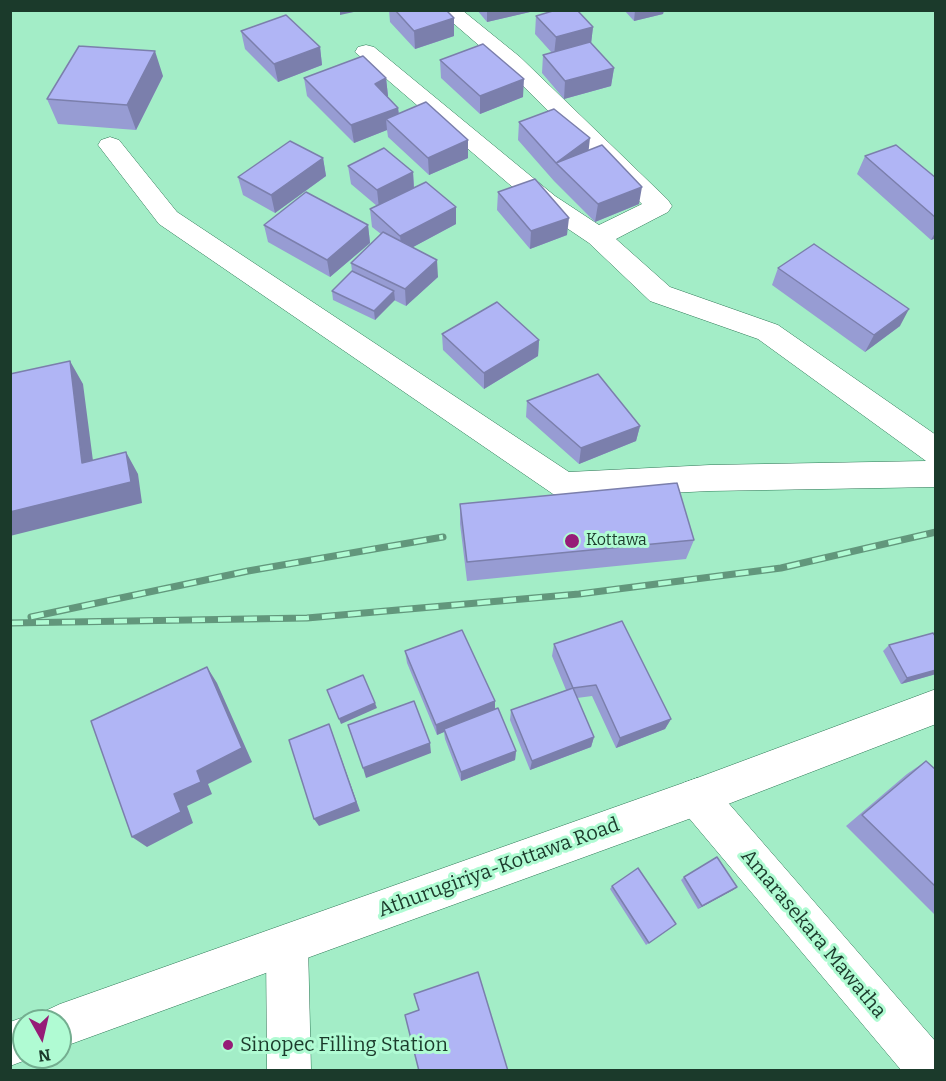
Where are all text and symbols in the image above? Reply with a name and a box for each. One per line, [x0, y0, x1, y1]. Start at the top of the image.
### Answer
place label: Kottawa [586, 531, 647, 551]
marker: Kottawa [563, 532, 581, 550]
street label: Athurugiriya-Kottawa Road [375, 813, 623, 923]
street label: Amarasekara Mawatha [735, 845, 891, 1023]
north arrow [12, 1009, 72, 1069]
place label: Sinopec Filling Station [240, 1033, 448, 1057]
marker: Sinopec Filling Station [221, 1038, 235, 1052]
text: N [37, 1045, 52, 1066]

